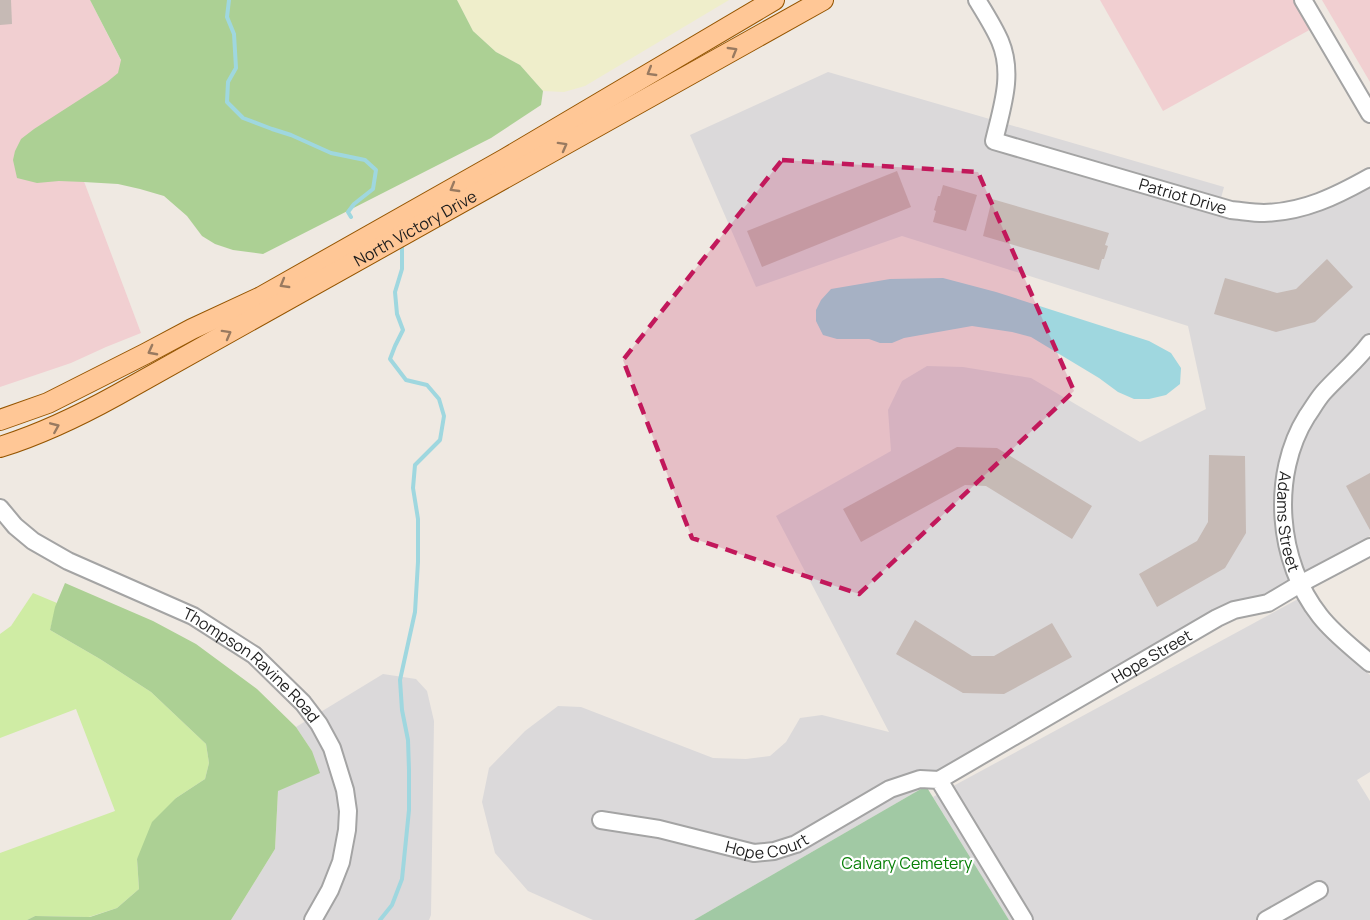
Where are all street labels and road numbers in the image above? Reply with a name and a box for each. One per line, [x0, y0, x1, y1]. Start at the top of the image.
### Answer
street label: Patriot Drive [1136, 173, 1230, 219]
street label: North Victory Drive [350, 185, 481, 271]
street label: Adams Street [1272, 470, 1305, 575]
street label: Thompson Ravine Road [179, 602, 325, 727]
street label: Hope Street [1107, 624, 1196, 688]
street label: Hope Court [723, 828, 813, 864]

